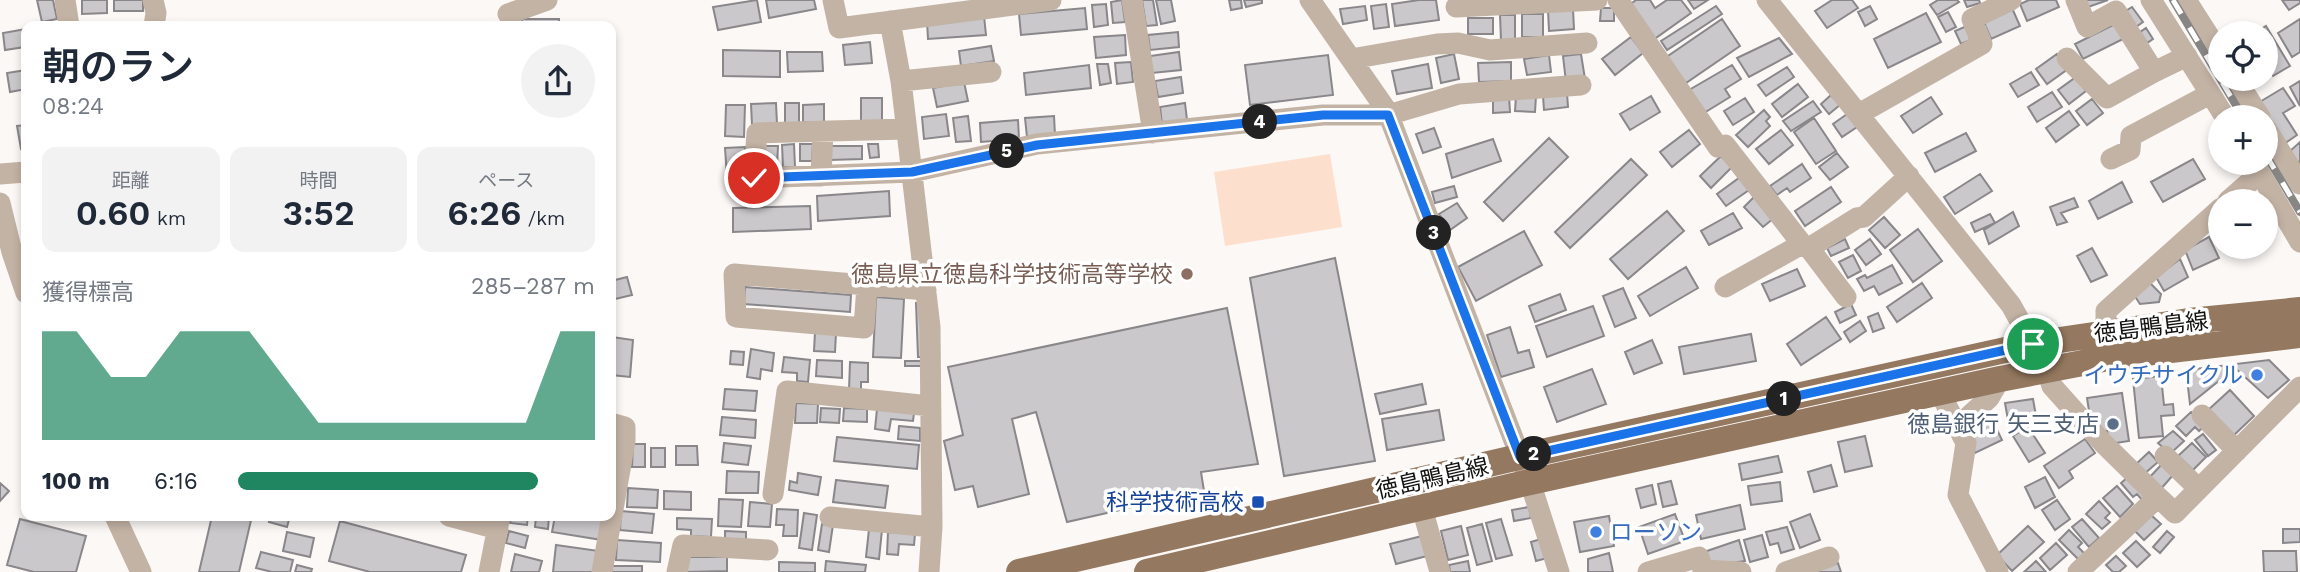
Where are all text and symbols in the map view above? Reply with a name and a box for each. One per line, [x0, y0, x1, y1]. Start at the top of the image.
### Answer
map controls [2208, 21, 2278, 259]
button: locate [2208, 21, 2278, 91]
button: share [521, 44, 595, 118]
text: 朝のラン [42, 45, 194, 89]
text: 08:24 [42, 93, 104, 120]
pin: 4 [1242, 104, 1278, 140]
button: + [2208, 105, 2278, 175]
text: 4 [1253, 110, 1266, 133]
pin: 5 [990, 134, 1024, 168]
text: 5 [1001, 139, 1012, 162]
pin [724, 148, 784, 208]
icon: check [735, 159, 773, 197]
text: 距離 [112, 169, 150, 192]
text: 時間 [299, 169, 338, 192]
text: ペース [478, 169, 534, 192]
button: − [2208, 189, 2278, 259]
text: 0.60 [76, 192, 151, 234]
text: 3:52 [282, 192, 355, 234]
text: 6:26 [447, 192, 521, 234]
text: km [151, 207, 186, 230]
text: /km [521, 207, 565, 230]
pin: 3 [1416, 216, 1452, 250]
text: 3 [1428, 221, 1439, 244]
place label: 徳島県立徳島科学技術高等学校 [851, 261, 1173, 288]
marker: 徳島県立徳島科学技術高等学校 [1179, 266, 1195, 282]
text: 285–287 m [471, 273, 595, 300]
text: 獲得標高 [42, 279, 134, 306]
street label: 徳島鴨島線 [2092, 307, 2210, 348]
pin [2003, 314, 2063, 374]
icon: arrive [2014, 325, 2052, 363]
place label: イウチサイクル [2083, 362, 2243, 389]
marker: イウチサイクル [2249, 367, 2265, 383]
pin: 1 [1766, 382, 1802, 416]
text: 1 [1779, 387, 1788, 410]
place label: 徳島銀行 矢三支店 [1907, 411, 2099, 438]
marker: 徳島銀行 矢三支店 [2105, 416, 2121, 432]
pin: 2 [1516, 436, 1552, 472]
text: 2 [1528, 442, 1539, 465]
street label: 徳島鴨島線 [1373, 452, 1491, 505]
text: 100 m [42, 468, 110, 495]
text: 6:16 [154, 468, 198, 495]
place label: 科学技術高校 [1106, 489, 1244, 516]
marker: 科学技術高校 [1250, 494, 1266, 510]
place label: ローソン [1610, 519, 1702, 546]
marker: ローソン [1588, 524, 1604, 540]

